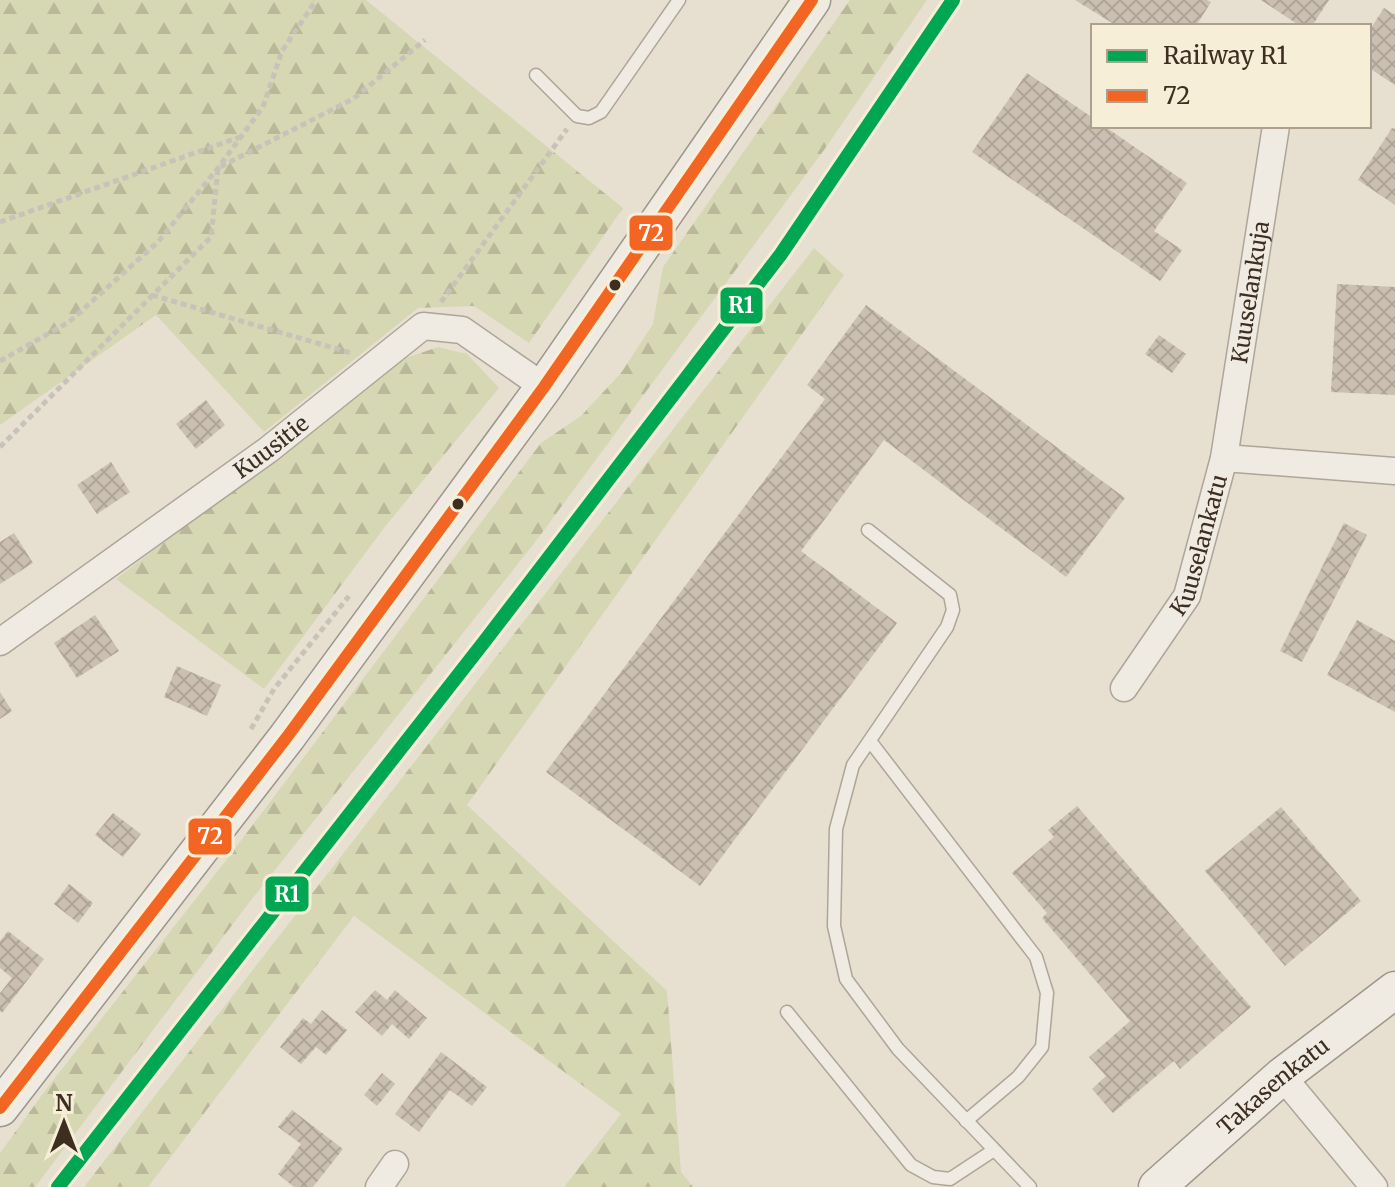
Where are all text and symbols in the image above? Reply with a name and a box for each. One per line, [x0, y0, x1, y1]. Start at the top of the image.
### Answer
legend [1091, 24, 1371, 128]
text: Railway R1 [1163, 40, 1287, 71]
text: 72 [1163, 80, 1191, 111]
line badge: 72 [628, 214, 674, 252]
text: 72 [638, 219, 664, 247]
street label: Kuuselankuja [1225, 219, 1275, 365]
unlabelled marker [607, 277, 623, 293]
line badge: R1 [719, 286, 764, 325]
text: R1 [728, 291, 754, 319]
street label: Kuusitie [228, 409, 314, 484]
street label: Kuuselankatu [1164, 471, 1233, 621]
unlabelled marker [450, 496, 466, 512]
line badge: 72 [187, 817, 233, 856]
text: 72 [197, 822, 223, 850]
line badge: R1 [264, 875, 310, 913]
text: R1 [274, 880, 300, 908]
street label: Takasenkatu [1211, 1031, 1335, 1141]
north arrow [24, 1083, 104, 1163]
text: N [55, 1089, 73, 1117]

